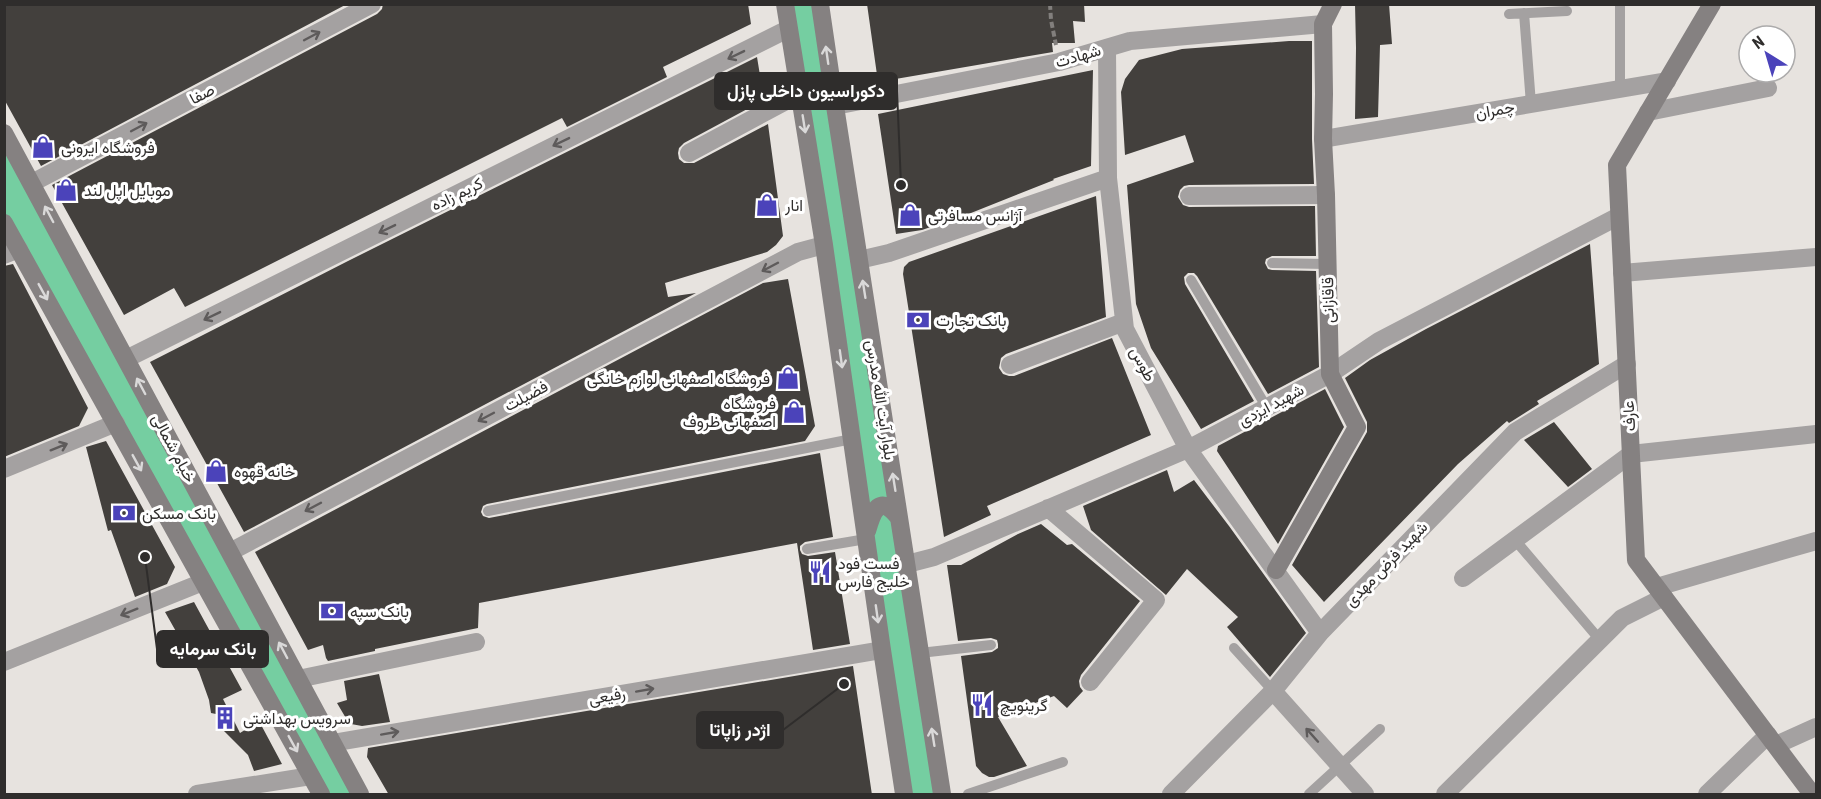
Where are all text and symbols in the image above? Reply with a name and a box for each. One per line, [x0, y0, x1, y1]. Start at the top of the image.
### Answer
north arrow [1737, 24, 1797, 84]
one-way arrow [303, 30, 320, 42]
text: N [1749, 32, 1768, 53]
street label: شهادت [1053, 40, 1103, 72]
one-way arrow [822, 45, 833, 65]
one-way arrow [727, 50, 745, 62]
callout: دکوراسیون داخلی پازل [715, 73, 897, 109]
street label: صفا [186, 80, 218, 108]
text: دکوراسیون داخلی پازل [727, 80, 885, 103]
street label: چمران [1474, 97, 1517, 125]
one-way arrow [799, 114, 810, 134]
one-way arrow [130, 121, 148, 132]
shop icon: فروشگاه ایرونی [30, 134, 56, 160]
one-way arrow [553, 137, 571, 148]
place label: فروشگاه ایرونی [61, 138, 155, 158]
street label: کریم زاده [428, 173, 486, 216]
shop icon: موبایل اپل لند [53, 177, 79, 203]
place label: موبایل اپل لند [84, 181, 171, 202]
shop icon: انار [754, 192, 780, 218]
place label: انار [784, 196, 803, 216]
shop icon: آژانس مسافرتی [897, 202, 923, 228]
one-way arrow [42, 206, 54, 224]
place label: آژانس مسافرتی [928, 206, 1024, 226]
one-way arrow [378, 224, 396, 235]
one-way arrow [762, 261, 779, 273]
street label: قاقازانی [1318, 277, 1339, 323]
one-way arrow [858, 280, 869, 299]
one-way arrow [38, 283, 49, 301]
bank icon: بانک تجارت [905, 307, 931, 333]
one-way arrow [204, 310, 222, 322]
place label: بانک تجارت [936, 311, 1006, 331]
street label: بلوار آیت الله مدرس [861, 339, 900, 461]
street label: طوس [1125, 343, 1160, 385]
one-way arrow [835, 348, 846, 368]
shop icon: فروشگاه اصفهانی لوازم خانگی [775, 365, 801, 391]
place label: فروشگاه اصفهانی لوازم خانگی [587, 369, 770, 389]
street label: فضیلت [501, 377, 551, 415]
one-way arrow [135, 378, 147, 395]
street label: شهید ایزدی [1235, 380, 1308, 431]
place label: فروشگاه اصفهانی ظروف [683, 394, 776, 432]
shop icon: فروشگاه اصفهانی ظروف [781, 399, 807, 425]
street label: عارف [1619, 400, 1640, 432]
street label: خیام شمالی [147, 410, 200, 486]
one-way arrow [477, 411, 495, 423]
one-way arrow [49, 441, 67, 452]
one-way arrow [132, 454, 144, 471]
shop icon: خانه قهوه [203, 458, 229, 484]
place label: خانه قهوه [234, 462, 296, 482]
one-way arrow [888, 472, 899, 492]
bank icon: بانک مسکن [111, 500, 137, 526]
one-way arrow [305, 502, 323, 514]
place label: بانک مسکن [142, 504, 216, 524]
street label: شهید فرض مهدی [1341, 518, 1432, 611]
place label: فست فود خلیج فارس [838, 554, 910, 593]
restaurant icon: فست فود خلیج فارس [807, 559, 833, 585]
bank icon: بانک سپه [319, 598, 345, 624]
place label: بانک سپه [350, 602, 409, 623]
one-way arrow [871, 604, 882, 624]
one-way arrow [120, 607, 139, 618]
callout: بانک سرمایه [157, 631, 268, 667]
text: بانک سرمایه [169, 638, 257, 660]
one-way arrow [277, 642, 288, 660]
street label: رفیعی [587, 683, 627, 710]
one-way arrow [634, 684, 654, 695]
restaurant icon: گرینویچ [969, 692, 995, 718]
place label: گرینویچ [1000, 696, 1048, 717]
building icon: سرویس بهداشتی [212, 705, 238, 731]
place label: سرویس بهداشتی [243, 709, 351, 729]
callout: اژدر زاپاتا [697, 712, 783, 748]
text: اژدر زاپاتا [709, 719, 771, 742]
one-way arrow [380, 727, 400, 738]
one-way arrow [928, 727, 939, 747]
one-way arrow [1305, 728, 1319, 743]
one-way arrow [287, 735, 299, 752]

